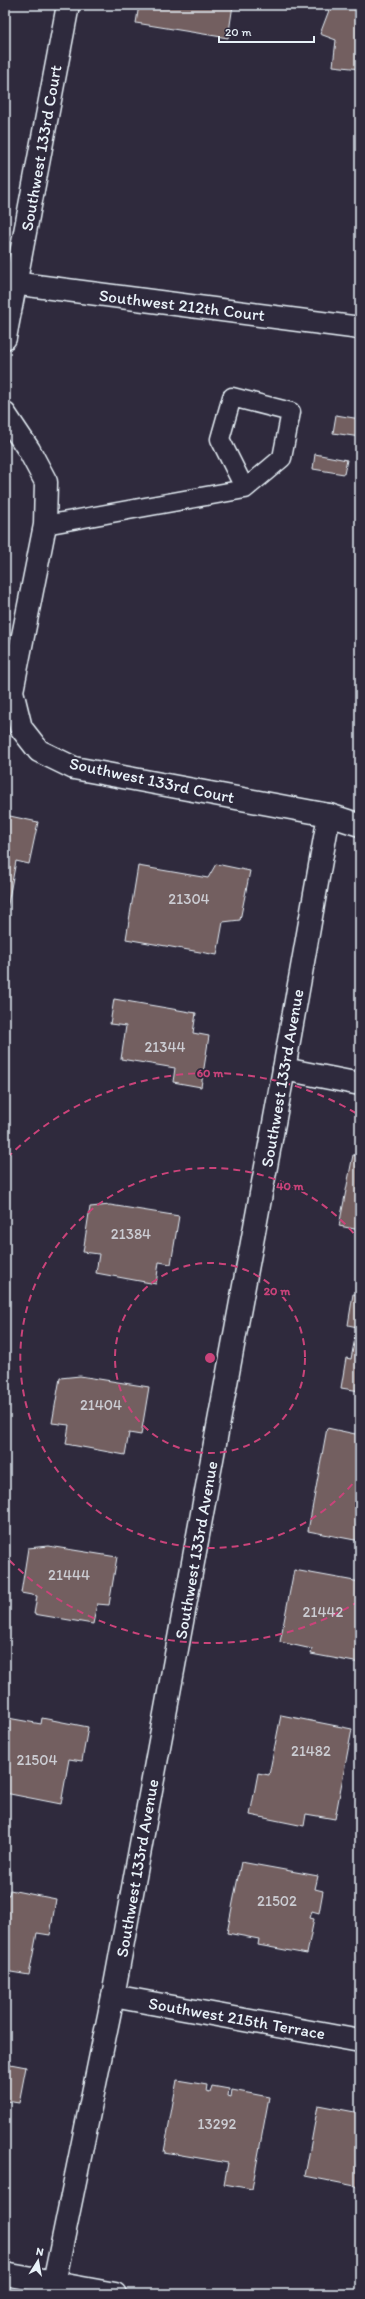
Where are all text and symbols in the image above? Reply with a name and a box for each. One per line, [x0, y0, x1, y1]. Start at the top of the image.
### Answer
scale bar [219, 18, 314, 44]
text: 20 m [225, 25, 252, 39]
street label: Southwest 133rd Court [17, 63, 65, 233]
street label: Southwest 212th Court [98, 285, 266, 325]
street label: Southwest 133rd Court [68, 753, 236, 807]
house number: 21304 [168, 890, 210, 908]
street label: Southwest 133rd Avenue [256, 987, 308, 1169]
house number: 21344 [144, 1038, 186, 1056]
text: 60 m [197, 1066, 224, 1080]
text: 40 m [276, 1179, 305, 1193]
house number: 21384 [111, 1225, 151, 1243]
text: 20 m [264, 1284, 291, 1298]
centre of rings [203, 1351, 217, 1365]
house number: 21404 [80, 1396, 122, 1414]
street label: Southwest 133rd Avenue [170, 1459, 222, 1641]
house number: 21444 [48, 1566, 90, 1584]
house number: 21442 [303, 1603, 343, 1621]
house number: 21482 [291, 1742, 331, 1760]
house number: 21504 [17, 1751, 57, 1769]
street label: Southwest 133rd Avenue [111, 1777, 163, 1959]
house number: 21502 [257, 1892, 297, 1910]
street label: Southwest 215th Terrace [147, 1993, 327, 2043]
house number: 13292 [198, 2115, 236, 2133]
north arrow [18, 2241, 58, 2281]
text: N [35, 2245, 45, 2259]

